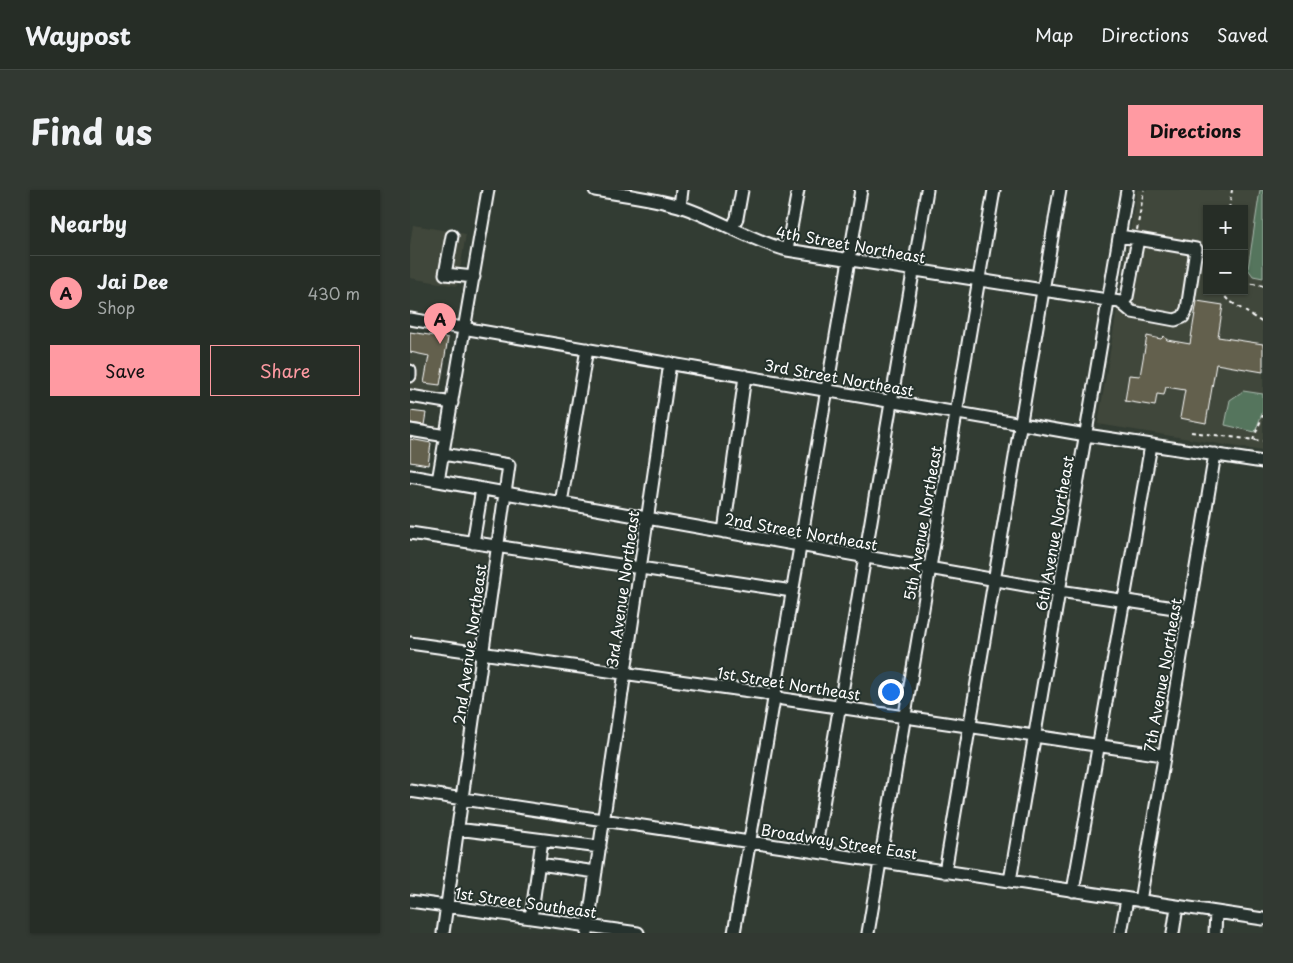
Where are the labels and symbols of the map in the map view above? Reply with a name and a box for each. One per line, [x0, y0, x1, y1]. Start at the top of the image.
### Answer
street label: 4th Street Northeast [774, 220, 928, 268]
pin: A [424, 303, 456, 344]
street label: 3rd Street Northeast [762, 353, 916, 401]
street label: 5th Avenue Northeast [897, 444, 947, 602]
street label: 6th Avenue Northeast [1029, 454, 1079, 612]
street label: 2nd Street Northeast [723, 506, 880, 556]
street label: 3rd Avenue Northeast [600, 509, 644, 669]
street label: 2nd Avenue Northeast [446, 562, 492, 726]
street label: 7th Avenue Northeast [1137, 596, 1187, 754]
street label: 1st Street Northeast [716, 660, 862, 706]
your location [878, 679, 904, 705]
street label: Broadway Street East [759, 817, 919, 865]
street label: 1st Street Southeast [454, 881, 598, 923]

